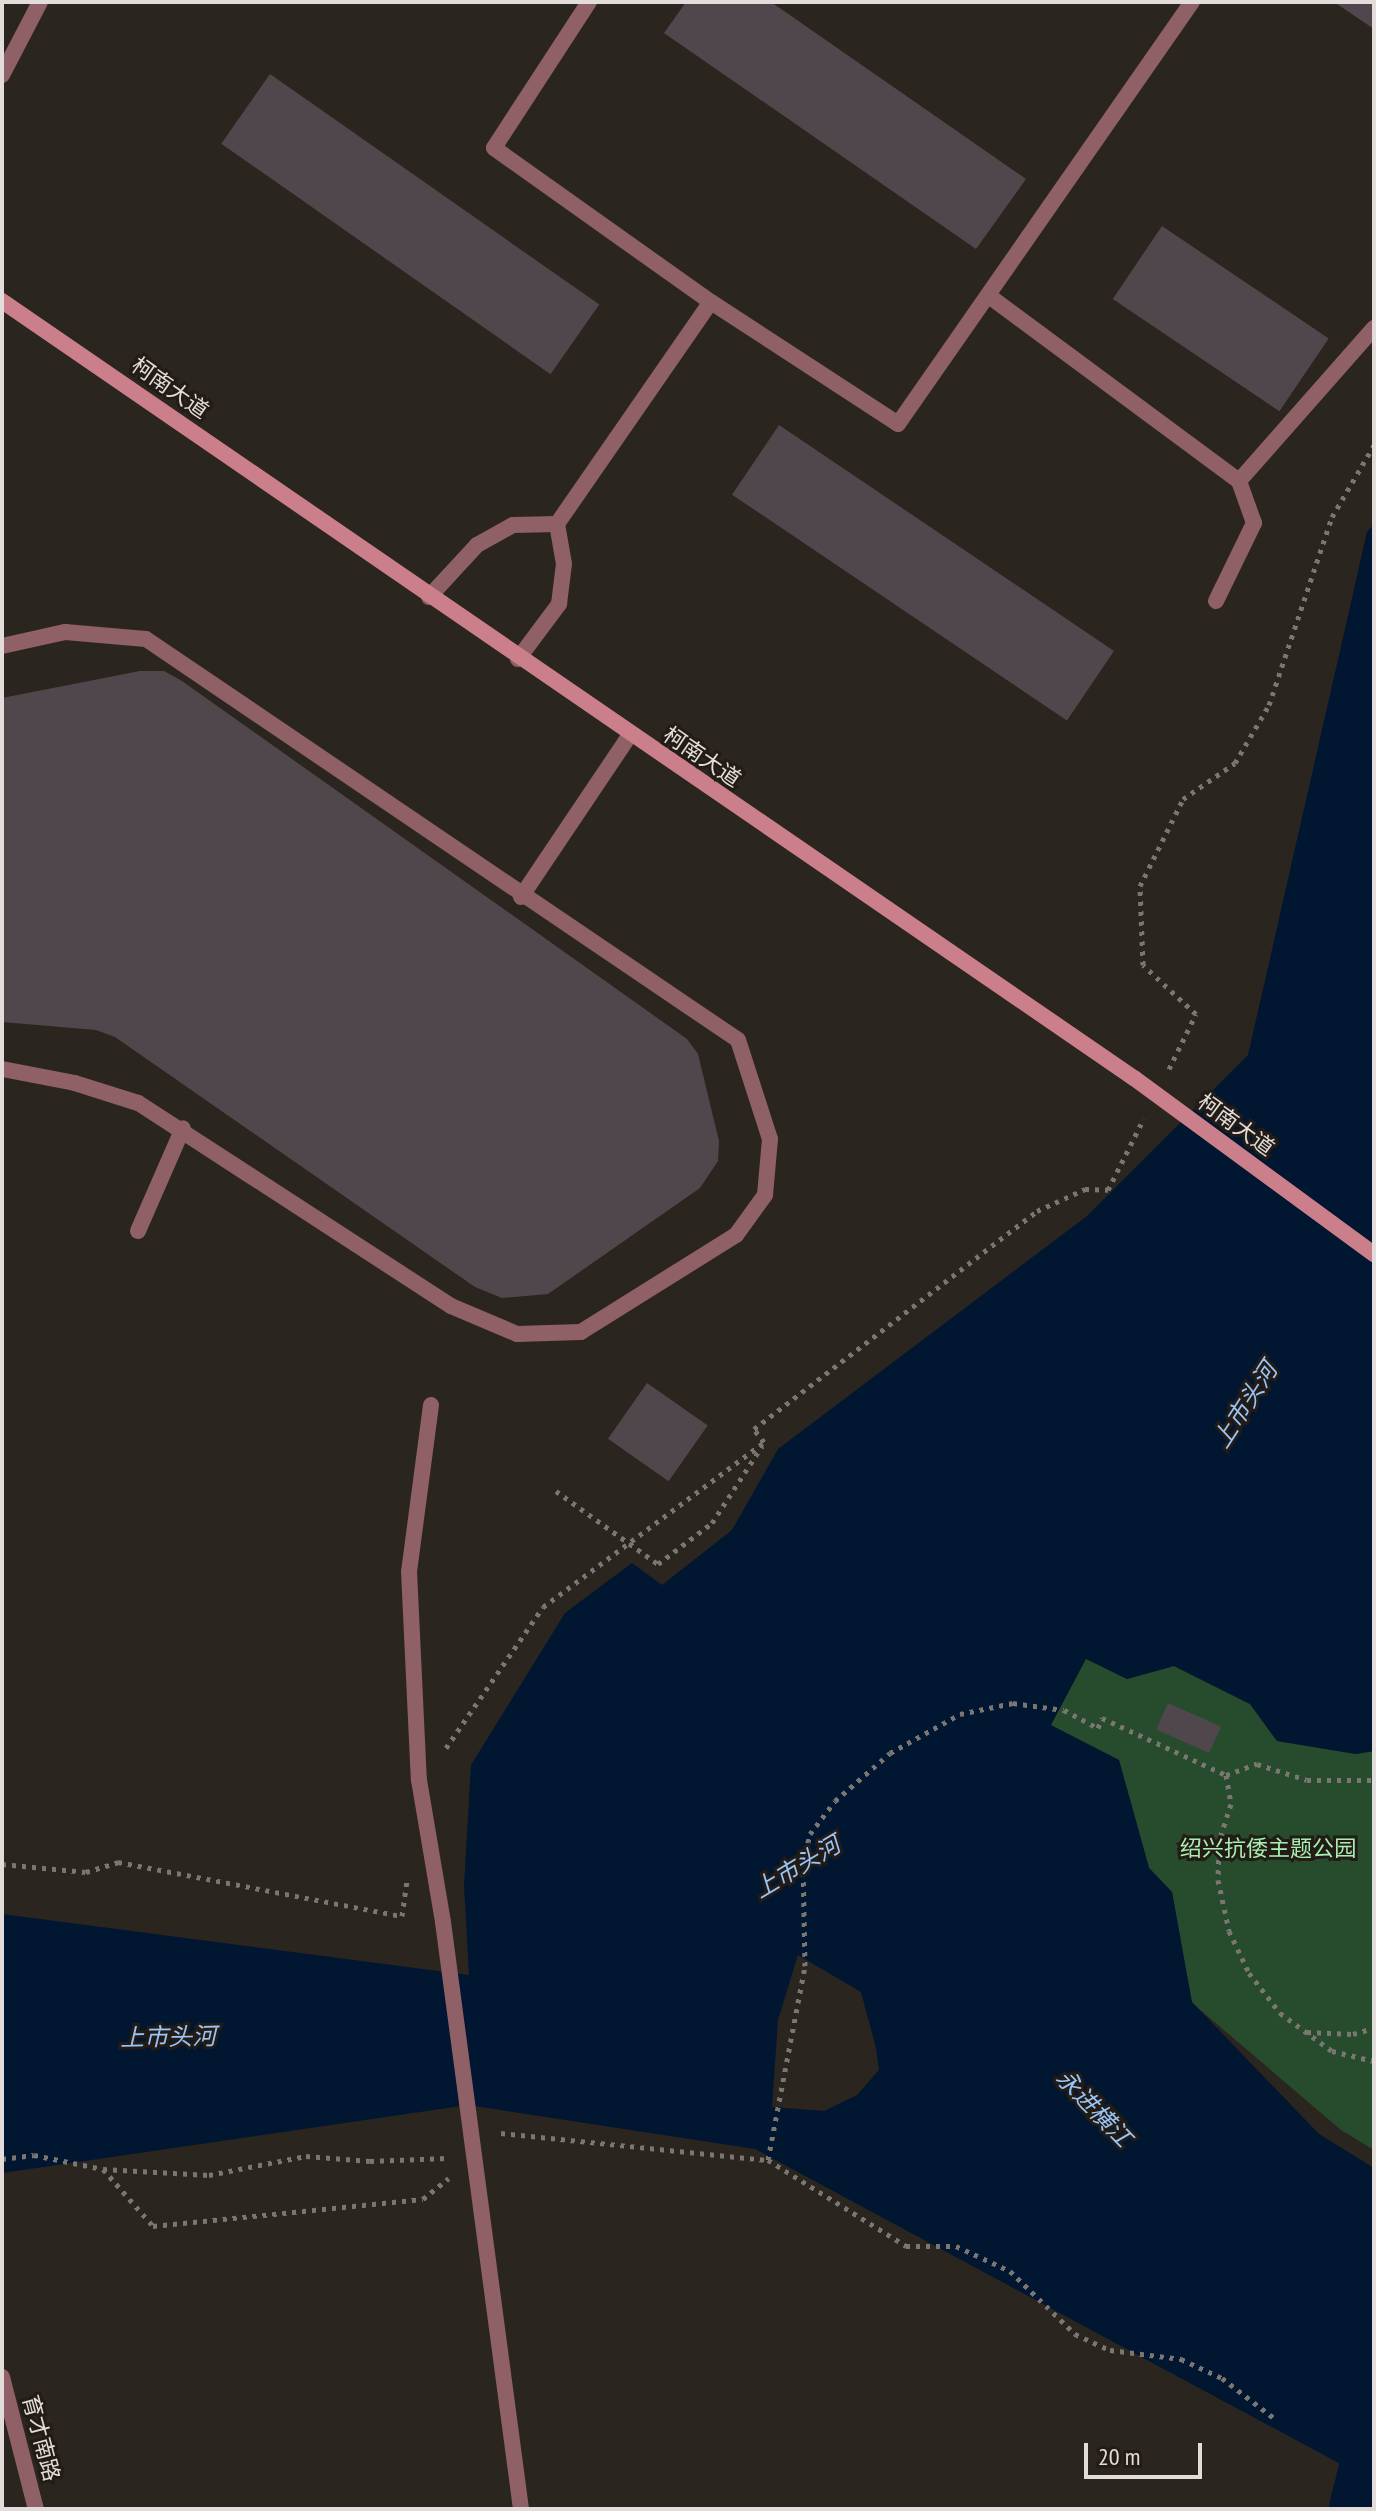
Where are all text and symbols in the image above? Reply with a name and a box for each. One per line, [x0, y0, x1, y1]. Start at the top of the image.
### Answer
street label: 柯南大道 [126, 352, 214, 424]
street label: 柯南大道 [658, 721, 746, 793]
street label: 柯南大道 [1193, 1088, 1279, 1162]
water label: 上市头河 [1207, 1357, 1283, 1453]
water label: 上市头河 [748, 1830, 846, 1904]
park label: 绍兴抗倭主题公园 [1180, 1836, 1356, 1862]
water label: 上市头河 [120, 2022, 216, 2052]
water label: 永进横江 [1050, 2063, 1138, 2153]
street label: 育才南路 [17, 2392, 65, 2484]
scale bar [1088, 2427, 1206, 2477]
text: 20 m [1098, 2441, 1140, 2472]

